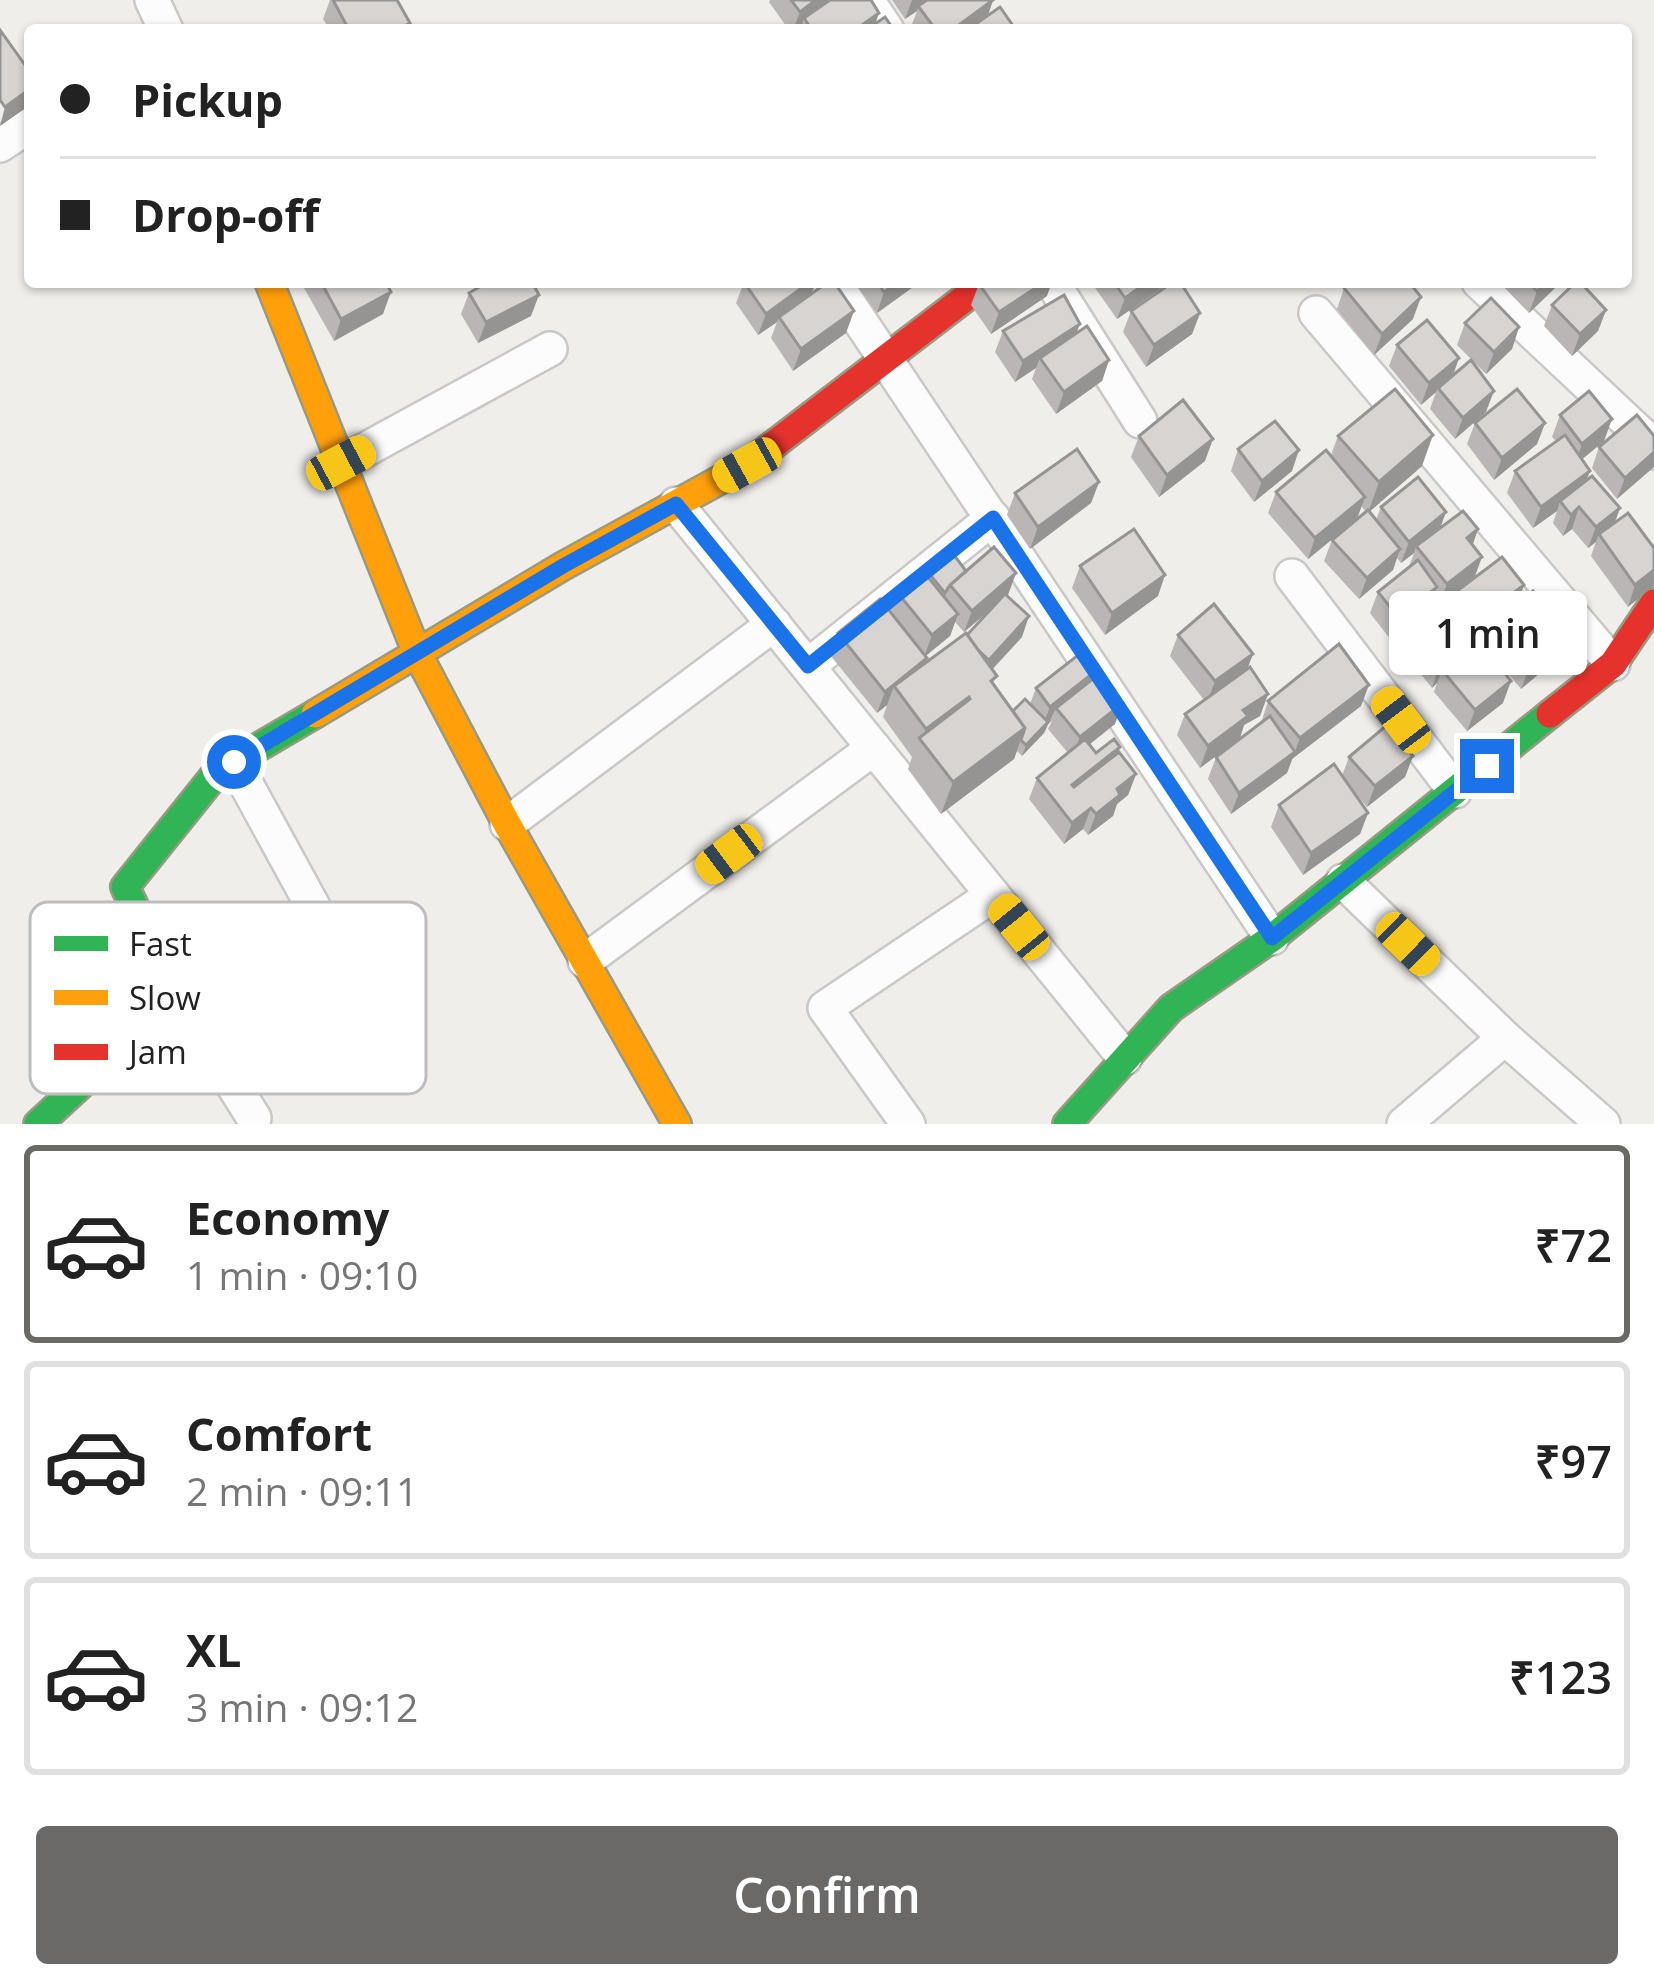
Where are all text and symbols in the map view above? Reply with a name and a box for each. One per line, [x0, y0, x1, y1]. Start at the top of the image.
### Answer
text: Pickup [132, 69, 283, 130]
text: Drop-off [132, 184, 319, 245]
car [301, 430, 381, 496]
car [707, 432, 787, 498]
callout: 1 min [1388, 592, 1586, 676]
text: 1 min [1435, 606, 1541, 659]
car [1365, 680, 1437, 760]
route start [207, 735, 261, 789]
route end [1460, 739, 1514, 793]
car [689, 818, 769, 890]
car [982, 888, 1056, 966]
legend [30, 902, 426, 1094]
car [1370, 906, 1446, 982]
text: Fast [129, 921, 192, 966]
text: Slow [129, 975, 201, 1020]
text: Jam [126, 1029, 187, 1074]
text: Economy [186, 1187, 389, 1248]
icon: car [42, 1190, 150, 1298]
text: ₹72 [1535, 1214, 1612, 1275]
text: 1 min · 09:10 [186, 1248, 418, 1301]
text: Comfort [186, 1403, 372, 1464]
icon: car [42, 1406, 150, 1514]
text: ₹97 [1535, 1430, 1612, 1491]
text: 2 min · 09:11 [186, 1464, 418, 1517]
text: XL [186, 1619, 241, 1680]
icon: car [42, 1622, 150, 1730]
text: ₹123 [1509, 1646, 1612, 1707]
text: 3 min · 09:12 [186, 1680, 418, 1733]
button: Confirm [36, 1826, 1618, 1964]

